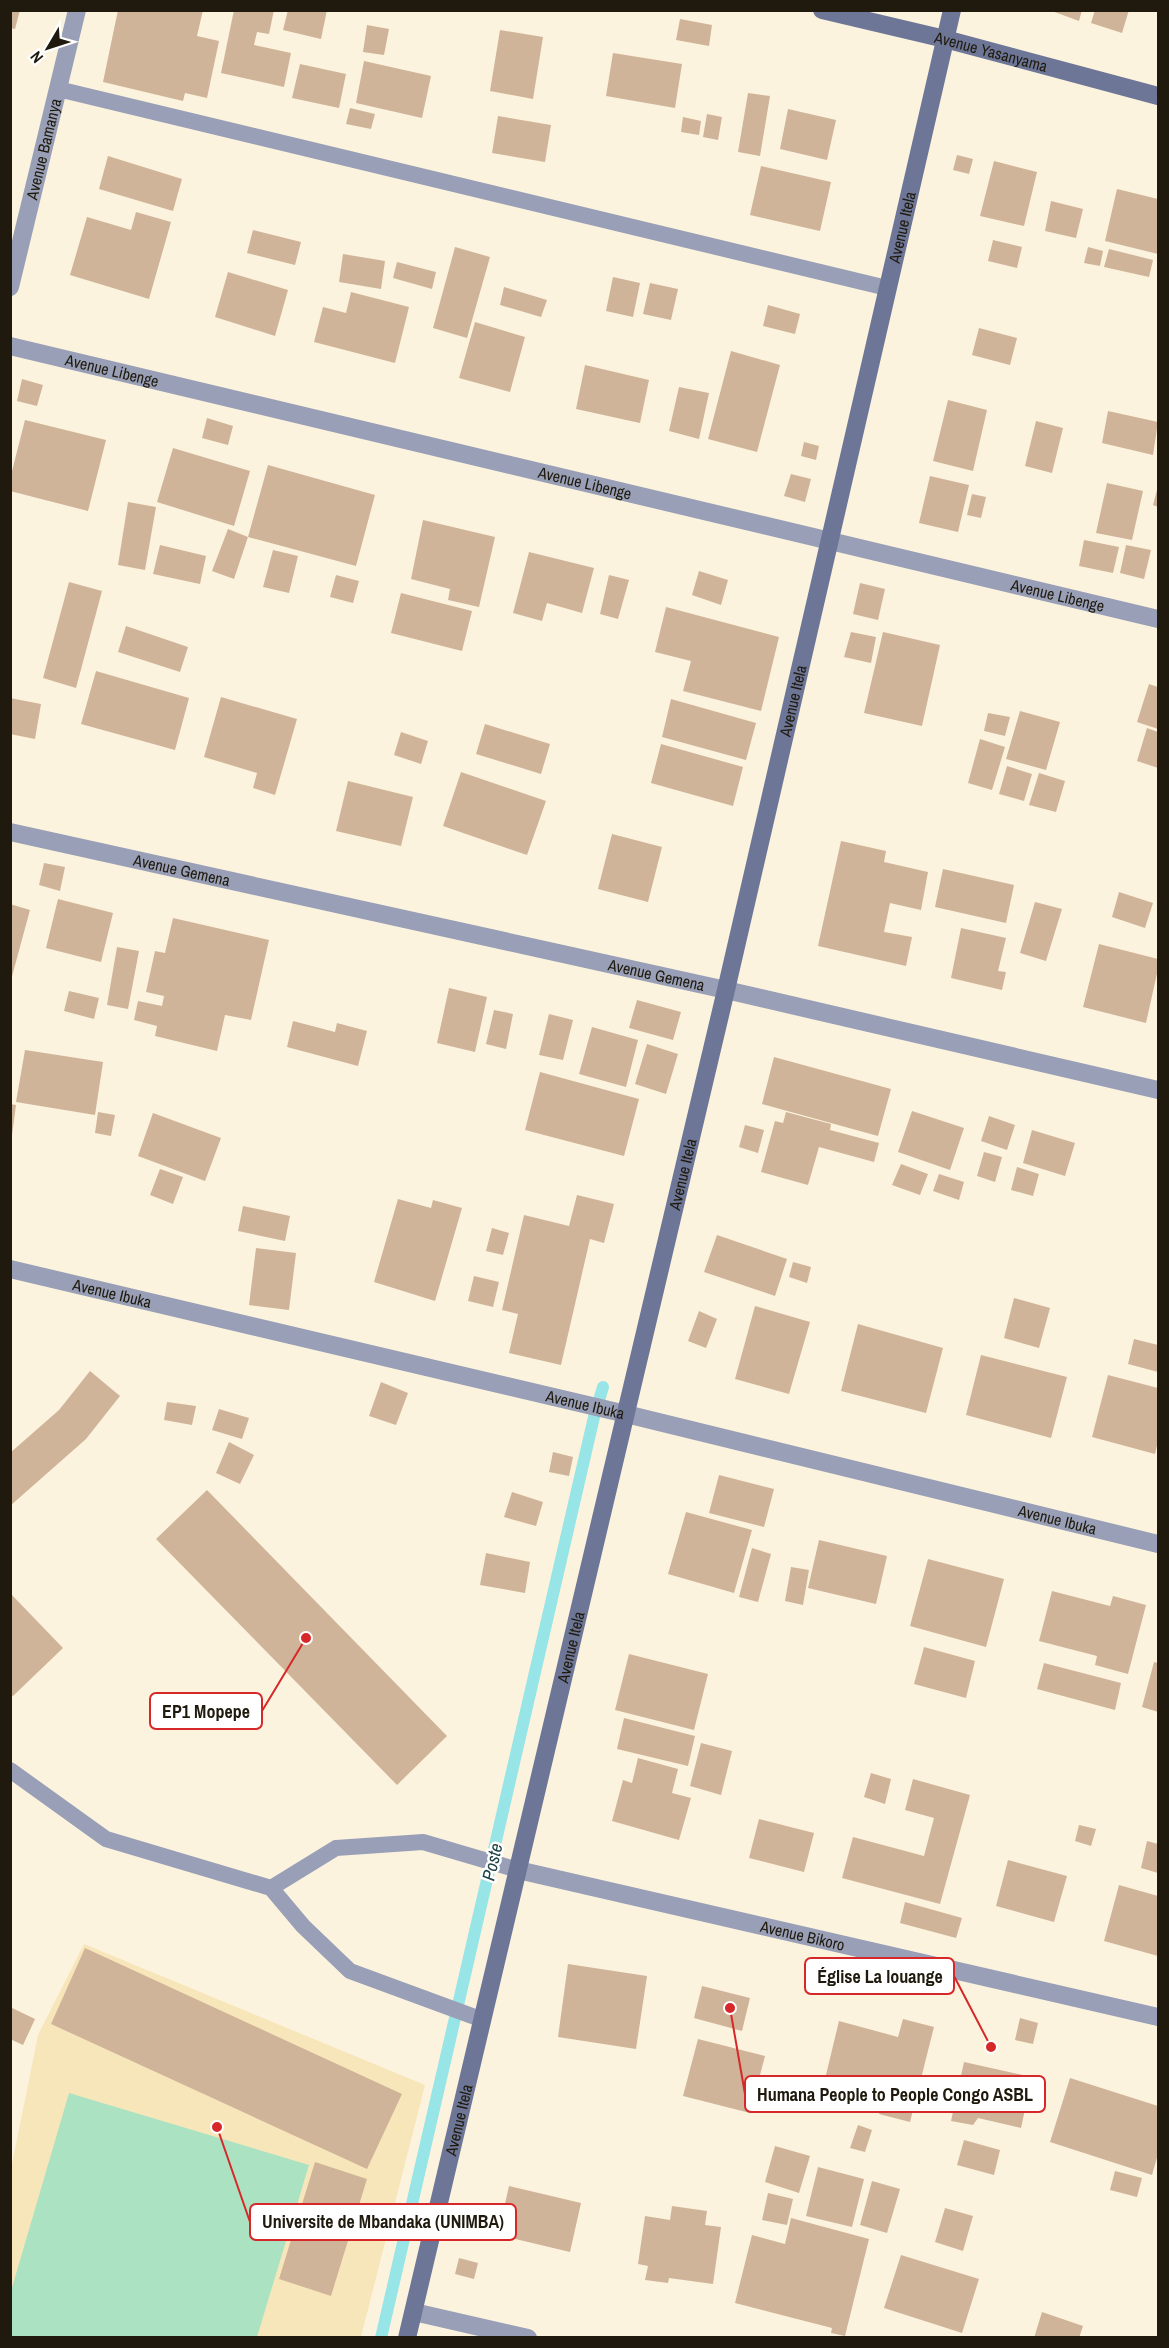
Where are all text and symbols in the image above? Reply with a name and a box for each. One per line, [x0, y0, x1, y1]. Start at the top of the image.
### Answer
north arrow [18, 18, 78, 78]
street label: Avenue Yasanyama [931, 26, 1051, 77]
text: N [25, 47, 48, 68]
street label: Avenue Bamanya [20, 95, 66, 203]
street label: Avenue Itela [883, 189, 921, 266]
street label: Avenue Libenge [62, 348, 161, 392]
street label: Avenue Libenge [535, 461, 634, 504]
street label: Avenue Libenge [1008, 573, 1107, 617]
street label: Avenue Itela [774, 662, 812, 740]
street label: Avenue Gemena [131, 848, 233, 891]
street label: Avenue Gemena [605, 953, 707, 996]
street label: Avenue Itela [663, 1136, 702, 1213]
street label: Avenue Ibuka [70, 1273, 154, 1313]
street label: Avenue Ibuka [543, 1384, 627, 1424]
street label: Avenue Ibuka [1015, 1499, 1100, 1540]
street label: Avenue Itela [551, 1608, 590, 1686]
callout: EP1 Mopepe [150, 1693, 262, 1729]
text: EP1 Mopepe [162, 1699, 250, 1724]
water label: Poste [476, 1841, 508, 1883]
street label: Avenue Bikoro [757, 1915, 847, 1956]
callout: Église La louange [805, 1958, 954, 1994]
text: Église La louange [817, 1964, 943, 1989]
callout: Humana People to People Congo ASBL [745, 2076, 1045, 2112]
street label: Avenue Itela [439, 2081, 478, 2159]
text: Humana People to People Congo ASBL [757, 2082, 1033, 2107]
callout: Universite de Mbandaka (UNIMBA) [250, 2204, 516, 2240]
text: Universite de Mbandaka (UNIMBA) [262, 2209, 504, 2234]

